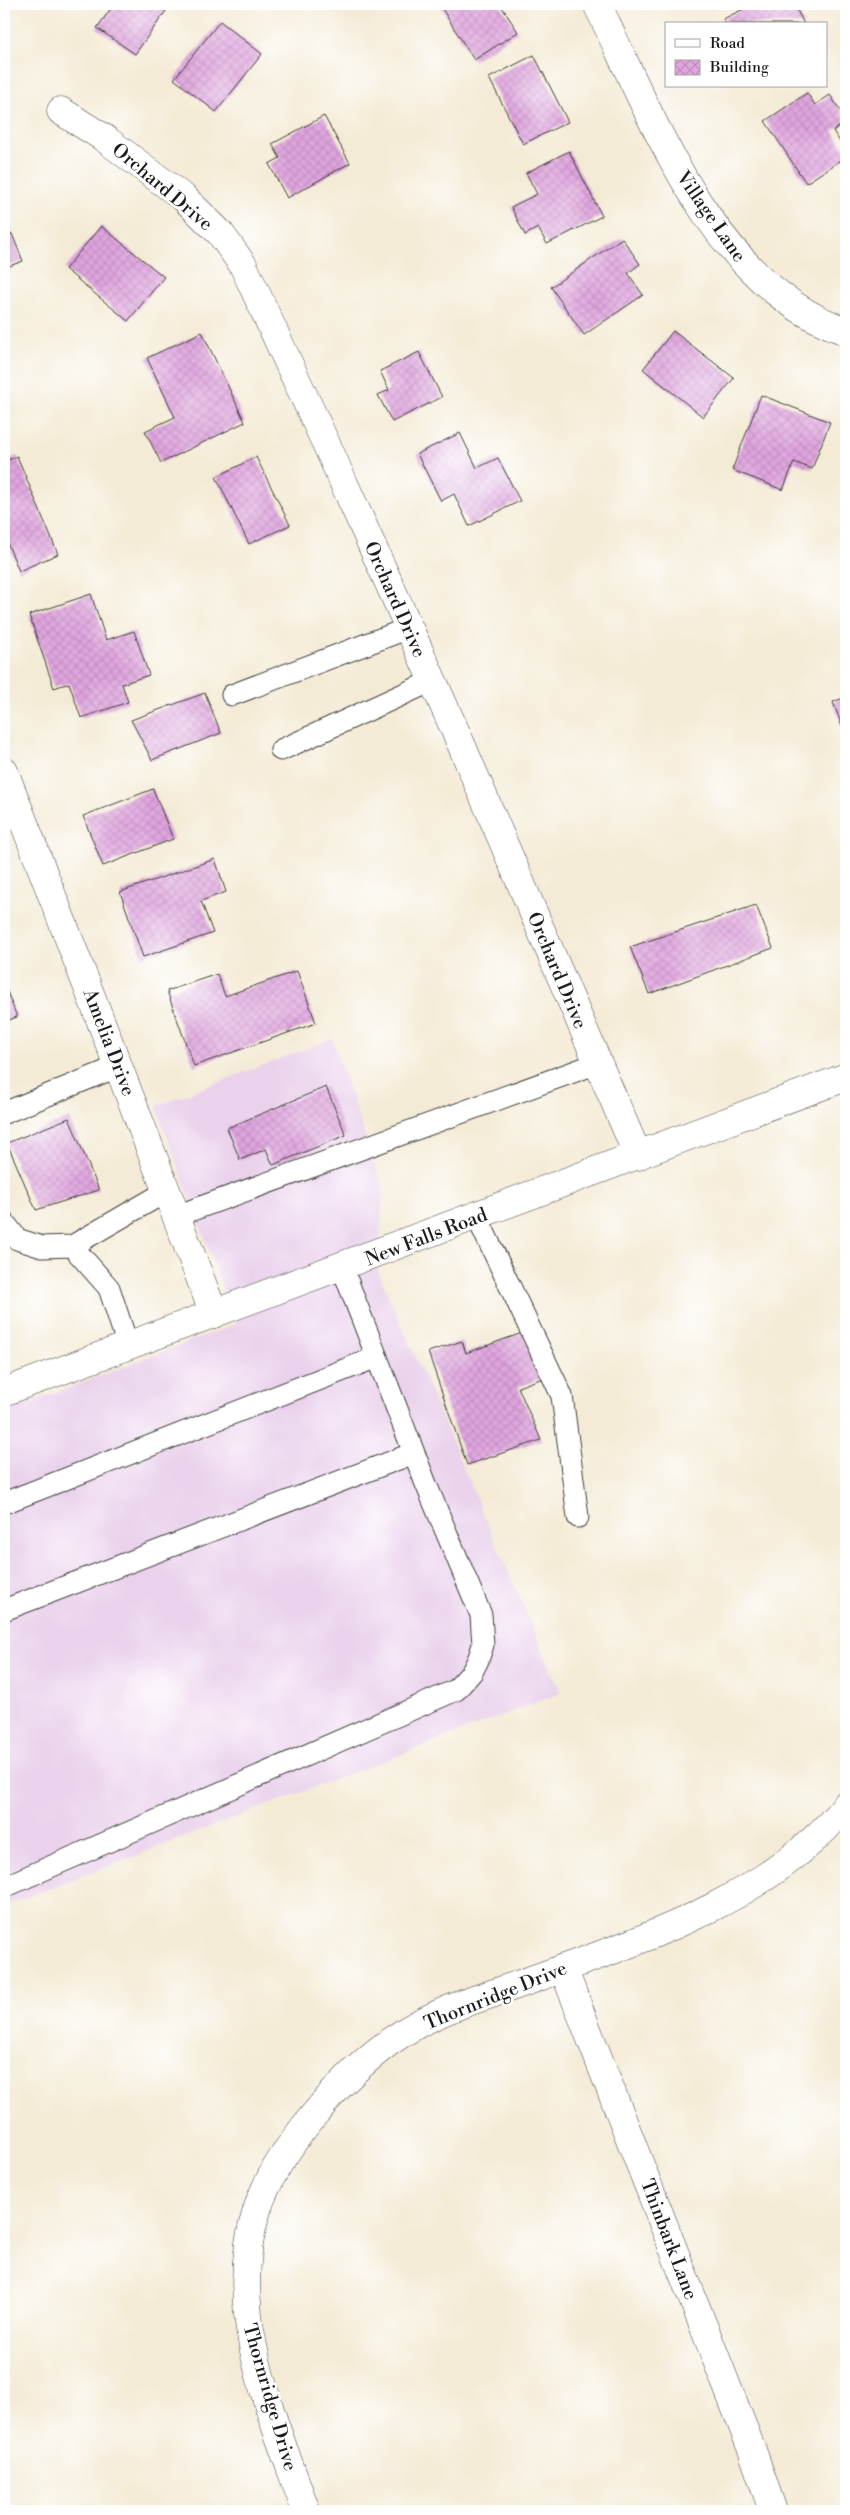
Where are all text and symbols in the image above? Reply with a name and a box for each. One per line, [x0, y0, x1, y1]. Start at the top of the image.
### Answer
legend [665, 22, 828, 88]
text: Road [710, 34, 745, 53]
text: Building [709, 58, 769, 77]
street label: Orchard Drive [107, 138, 218, 236]
street label: Village Lane [670, 166, 751, 267]
street label: Orchard Drive [359, 538, 431, 661]
street label: Orchard Drive [522, 908, 592, 1032]
street label: Amelia Drive [77, 984, 141, 1099]
street label: New Falls Road [362, 1203, 491, 1271]
street label: Thornridge Drive [420, 1956, 570, 2036]
street label: Thinbark Lane [635, 2176, 703, 2303]
street label: Thornridge Drive [238, 2321, 303, 2474]

